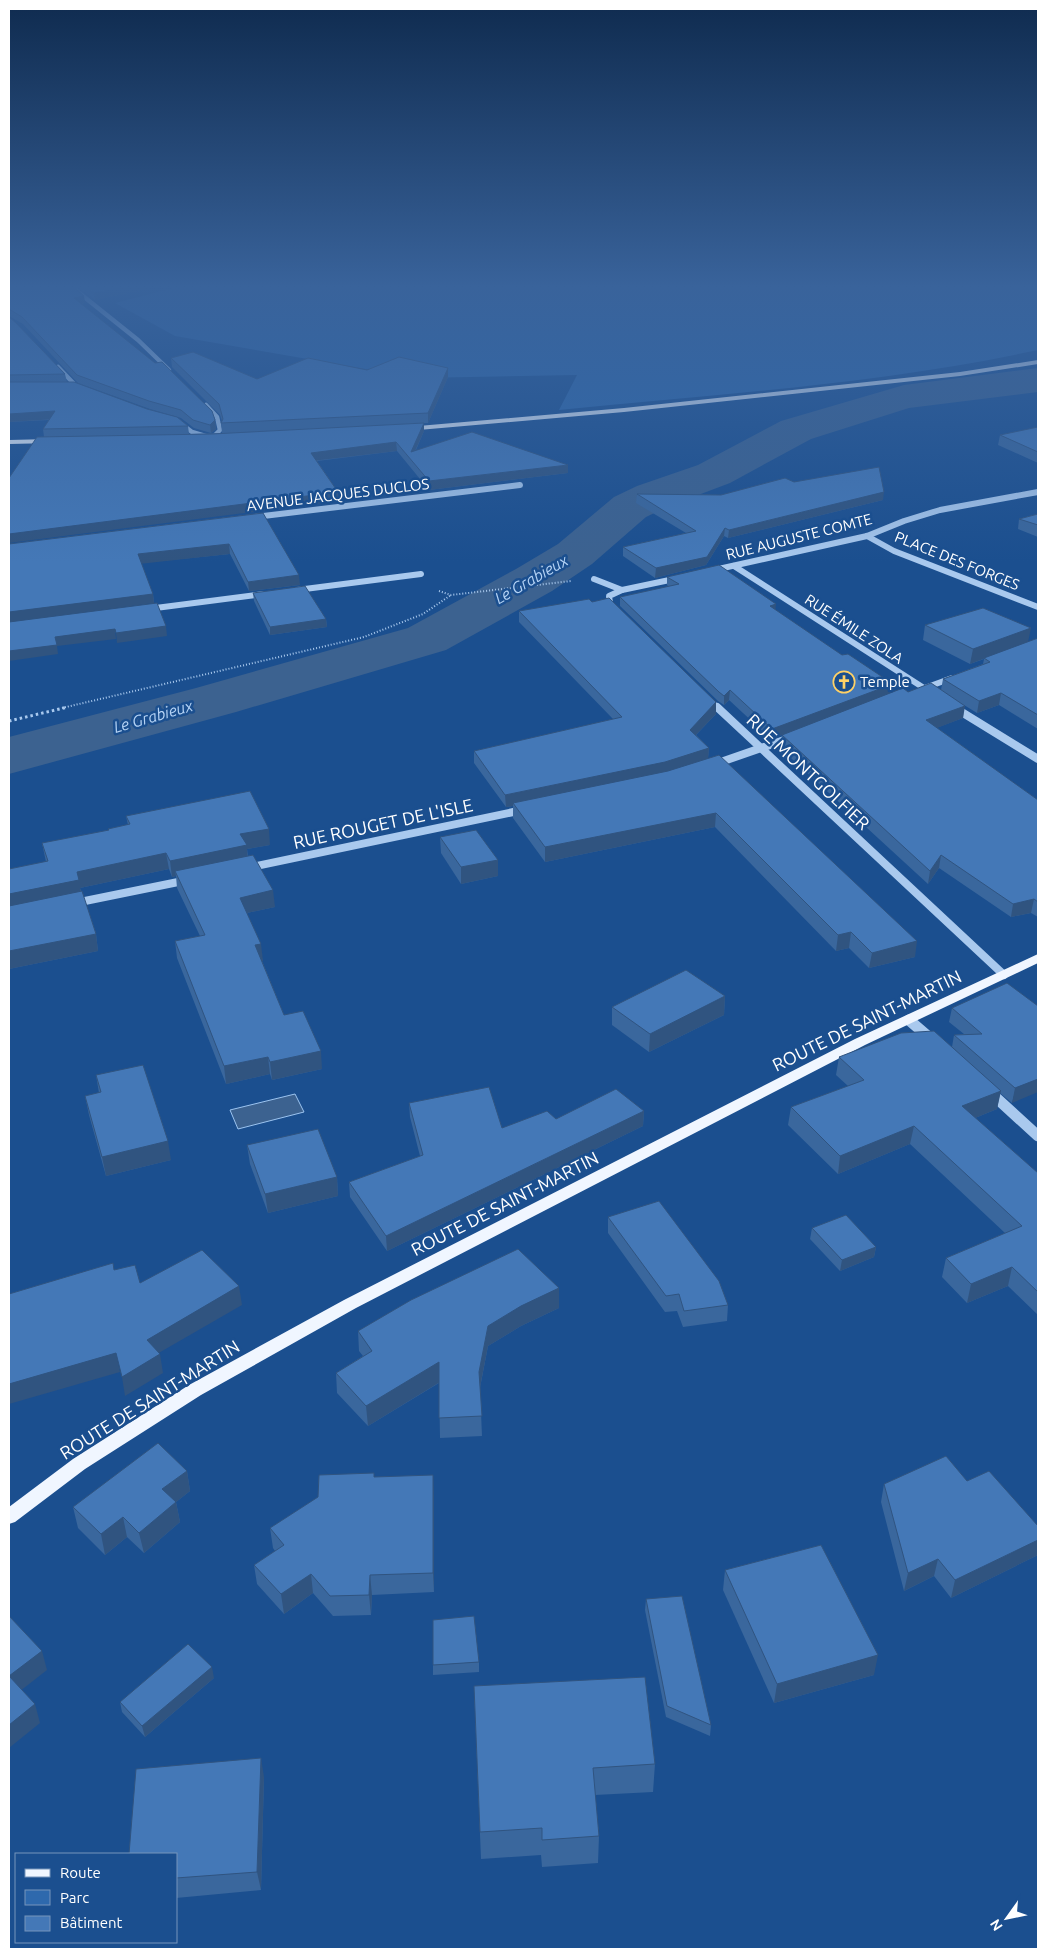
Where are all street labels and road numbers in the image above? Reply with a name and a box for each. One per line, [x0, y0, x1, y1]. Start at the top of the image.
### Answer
street label: AVENUE JACQUES DUCLOS [246, 475, 430, 514]
street label: RUE AUGUSTE COMTE [724, 510, 874, 563]
street label: PLACE DES FORGES [892, 528, 1022, 593]
street label: RUE ÉMILE ZOLA [802, 590, 907, 667]
street label: RUE MONTGOLFIER [743, 709, 874, 833]
street label: RUE ROUGET DE L'ISLE [291, 794, 474, 852]
street label: ROUTE DE SAINT-MARTIN [769, 966, 964, 1075]
street label: ROUTE DE SAINT-MARTIN [407, 1147, 602, 1259]
street label: ROUTE DE SAINT-MARTIN [56, 1336, 243, 1463]

